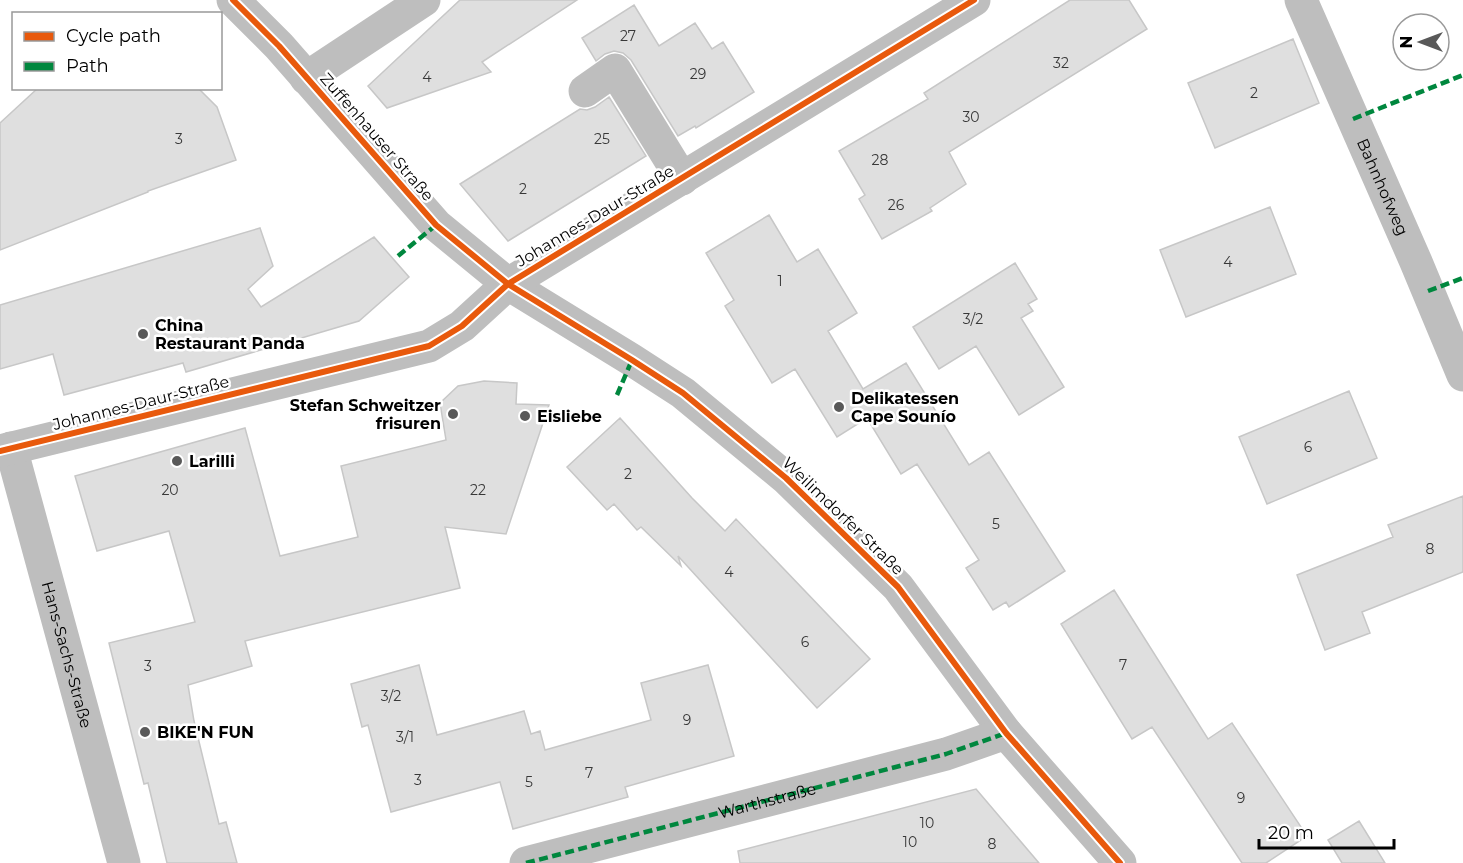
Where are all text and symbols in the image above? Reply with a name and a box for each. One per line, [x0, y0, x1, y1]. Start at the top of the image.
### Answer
legend [12, 12, 222, 90]
north arrow [1391, 12, 1451, 72]
text: Cycle path [66, 25, 161, 47]
house number: 27 [620, 27, 636, 45]
text: N [1397, 36, 1416, 48]
house number: 32 [1053, 54, 1069, 72]
text: Path [66, 55, 109, 77]
house number: 29 [690, 65, 706, 83]
house number: 4 [422, 68, 432, 86]
street label: Zuffenhauser Straße [316, 69, 438, 205]
house number: 2 [1250, 84, 1258, 102]
house number: 30 [962, 108, 980, 126]
house number: 3 [175, 130, 183, 148]
house number: 25 [594, 130, 610, 148]
street label: Bahnhofweg [1353, 135, 1413, 238]
house number: 28 [872, 151, 889, 169]
street label: Johannes-Daur-Straße [512, 161, 677, 271]
house number: 2 [519, 180, 527, 198]
house number: 26 [888, 196, 905, 214]
house number: 4 [1223, 253, 1233, 271]
house number: 1 [777, 272, 783, 290]
house number: 3/2 [963, 310, 983, 328]
place label: China Restaurant Panda [155, 316, 305, 353]
marker: China Restaurant Panda [136, 327, 150, 341]
street label: Johannes-Daur-Straße [50, 372, 231, 434]
place label: Delikatessen Cape Sounío [851, 389, 959, 426]
place label: Stefan Schweitzer frisuren [290, 396, 441, 433]
marker: Delikatessen Cape Sounío [832, 400, 846, 414]
marker: Stefan Schweitzer frisuren [446, 407, 460, 421]
place label: Eisliebe [537, 407, 602, 426]
marker: Eisliebe [518, 409, 532, 423]
house number: 6 [1304, 438, 1313, 456]
place label: Larilli [189, 452, 235, 471]
street label: Weilimdorfer Straße [778, 453, 908, 579]
marker: Larilli [170, 454, 184, 468]
house number: 2 [624, 465, 632, 483]
house number: 20 [161, 481, 179, 499]
house number: 22 [470, 481, 486, 499]
house number: 5 [992, 515, 1000, 533]
house number: 8 [1426, 540, 1435, 558]
house number: 4 [724, 563, 734, 581]
street label: Hans-Sachs-Straße [38, 579, 96, 730]
house number: 6 [801, 633, 810, 651]
house number: 7 [1119, 656, 1127, 674]
house number: 3 [144, 657, 152, 675]
house number: 3/2 [381, 687, 401, 705]
house number: 9 [683, 711, 691, 729]
place label: BIKE'N FUN [157, 723, 254, 742]
marker: BIKE'N FUN [138, 725, 152, 739]
house number: 3/1 [396, 728, 414, 746]
house number: 7 [585, 764, 593, 782]
house number: 3 [414, 771, 422, 789]
house number: 5 [525, 773, 533, 791]
street label: Warthstraße [716, 779, 818, 822]
house number: 9 [1237, 789, 1245, 807]
scale bar [1259, 812, 1394, 850]
house number: 10 [920, 814, 934, 832]
text: 20 m [1268, 822, 1314, 844]
house number: 10 [903, 833, 917, 851]
house number: 8 [988, 835, 997, 853]

